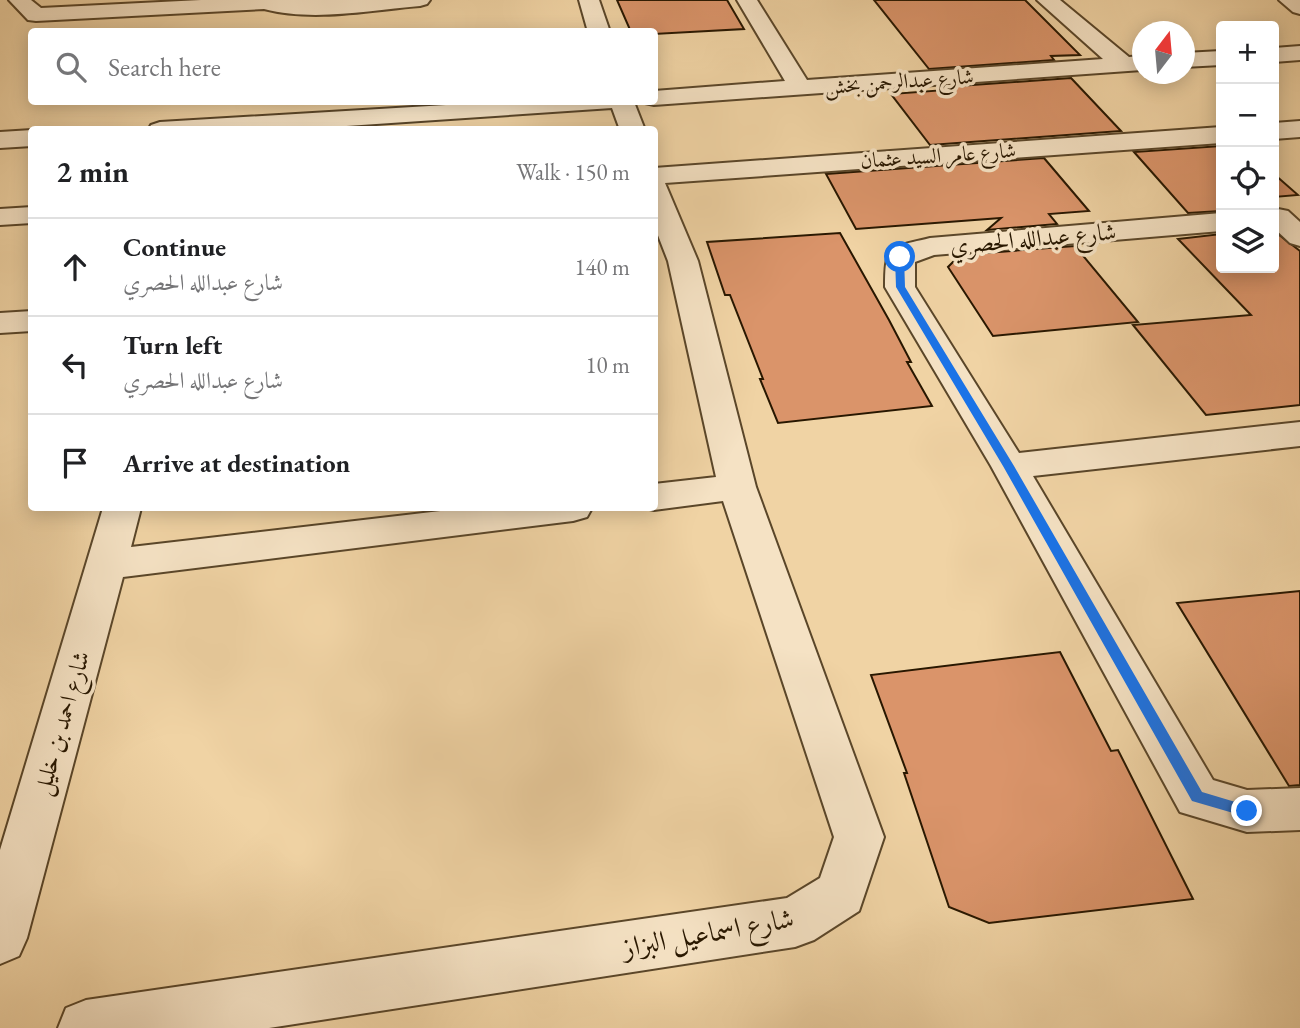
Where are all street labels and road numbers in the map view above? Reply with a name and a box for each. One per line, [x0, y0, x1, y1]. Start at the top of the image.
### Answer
street label: شارع عبدالرحمن بخش [823, 62, 975, 105]
street label: شارع عامر السيد عثمان [859, 136, 1017, 179]
street label: شارع عبدالله الحصري [949, 215, 1118, 266]
street label: شارع احمد بن خليل [26, 647, 101, 800]
street label: شارع اسماعيل البزاز [616, 899, 798, 971]

